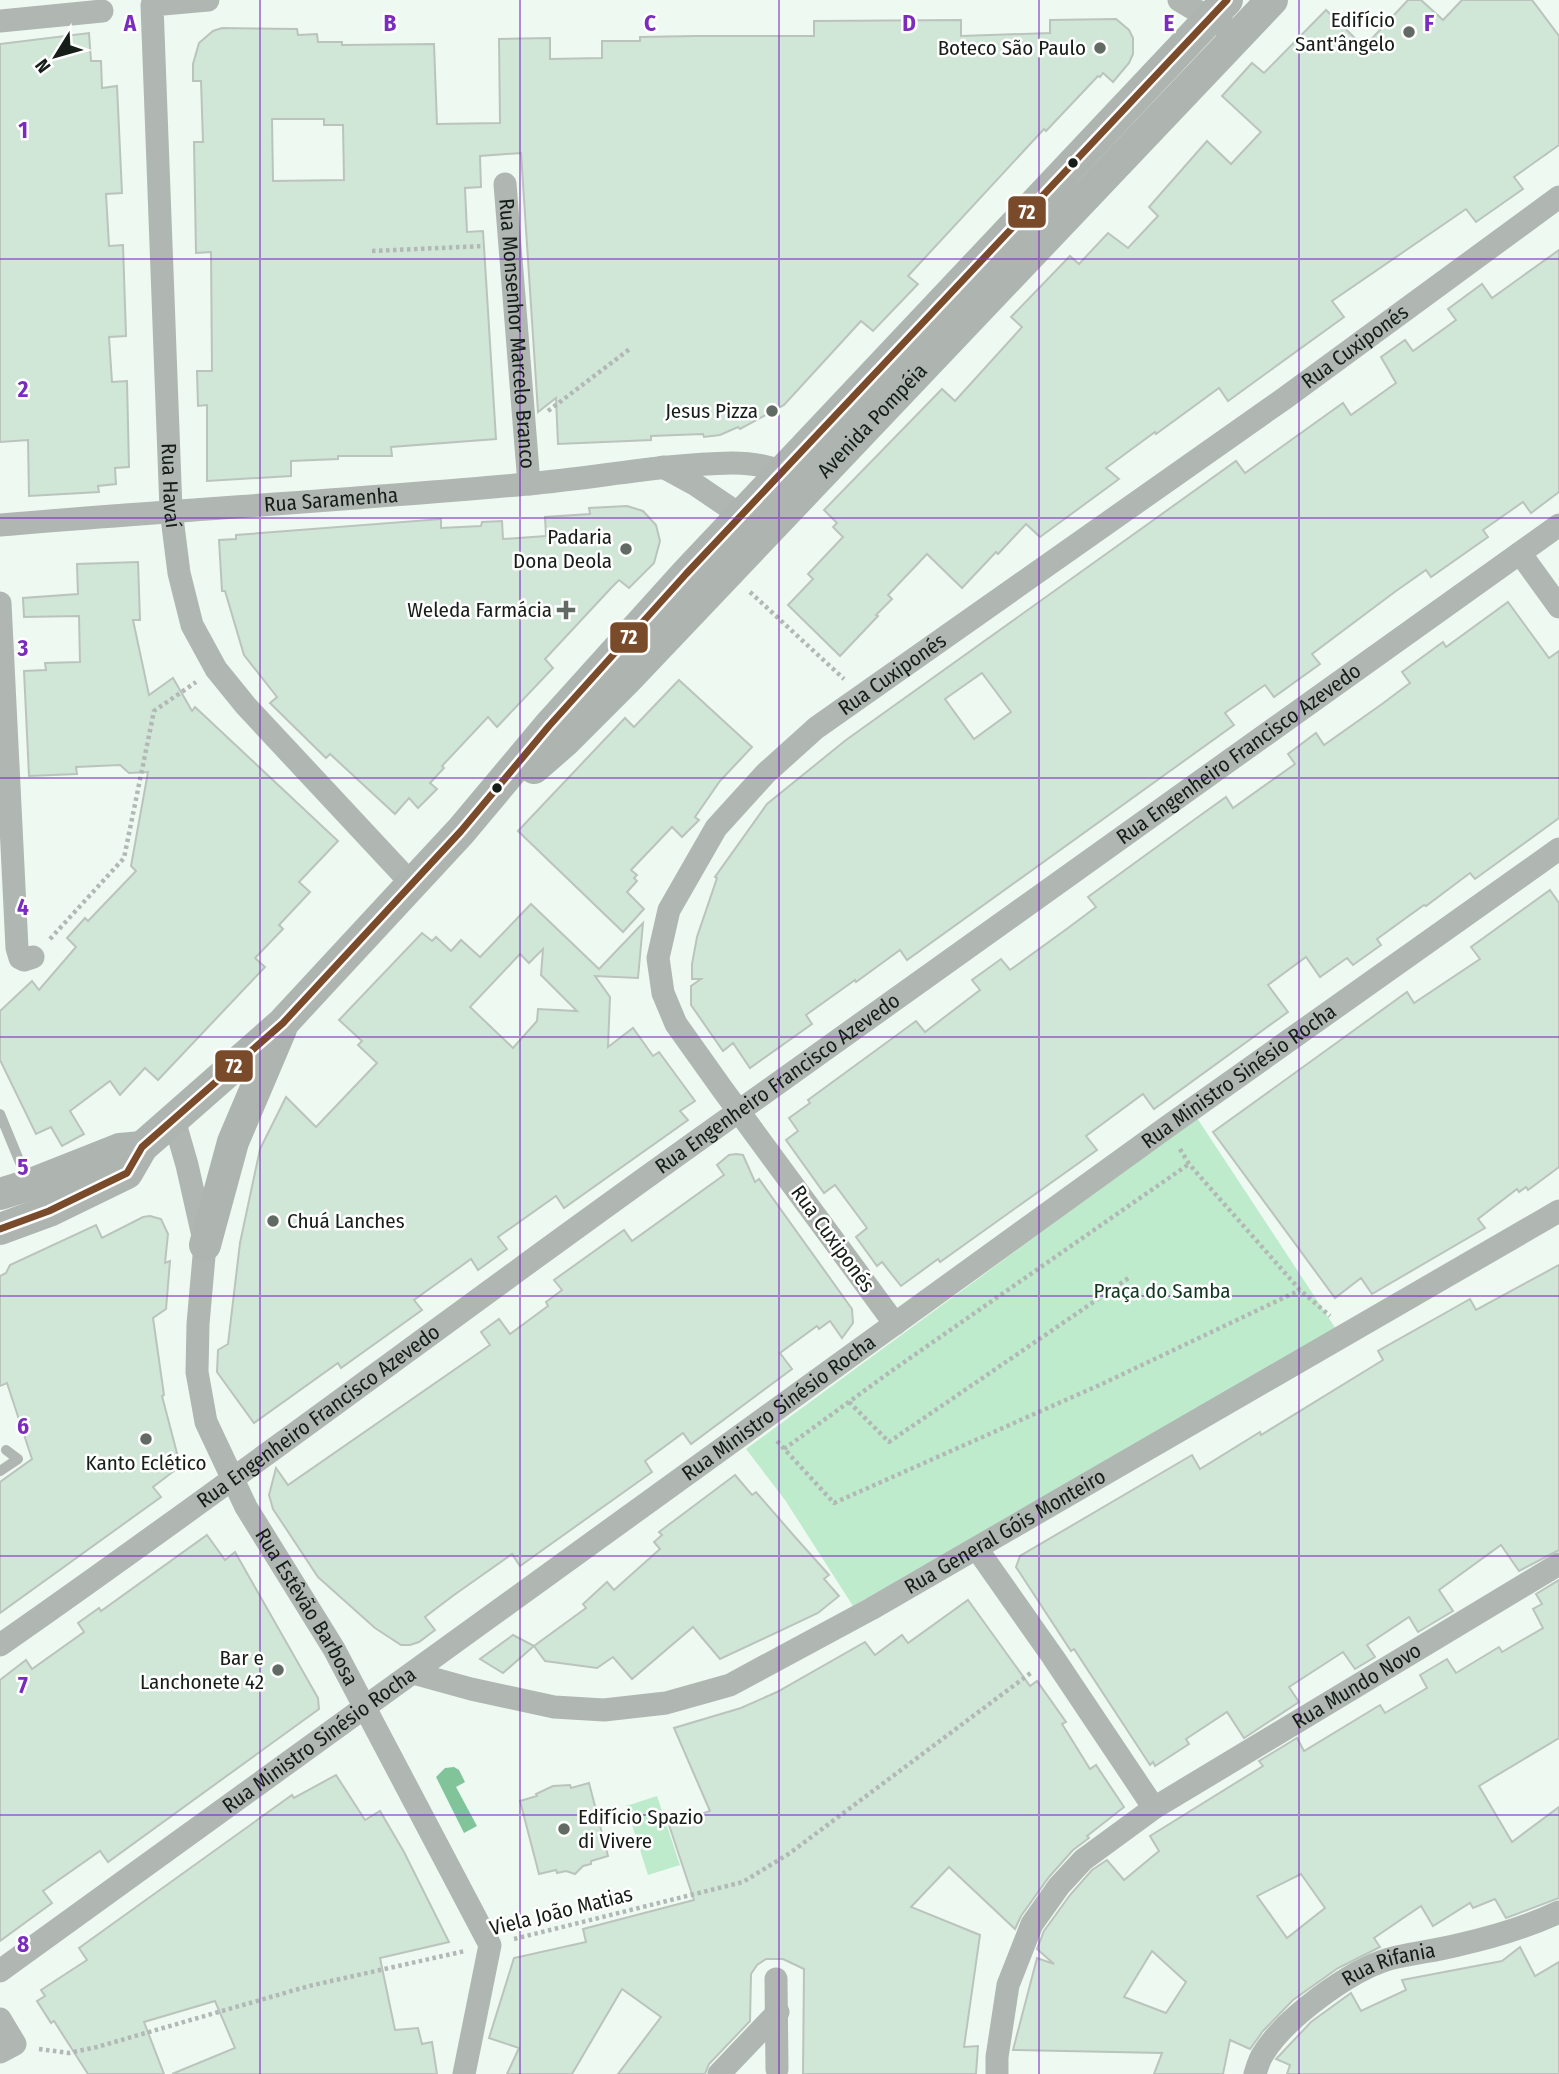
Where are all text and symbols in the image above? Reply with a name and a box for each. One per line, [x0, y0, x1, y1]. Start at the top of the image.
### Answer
place label: Edifício Sant'ângelo [1295, 7, 1395, 57]
text: A [123, 9, 137, 37]
text: B [384, 9, 397, 37]
text: C [644, 9, 656, 37]
text: D [902, 9, 916, 37]
text: E [1164, 9, 1175, 37]
text: F [1424, 9, 1434, 37]
north arrow [21, 21, 91, 91]
marker: Edifício Sant'ângelo [1401, 24, 1417, 40]
place label: Boteco São Paulo [938, 35, 1086, 61]
marker: Boteco São Paulo [1092, 40, 1108, 56]
text: N [30, 54, 55, 77]
text: 1 [18, 116, 28, 144]
unlabelled marker [1066, 156, 1080, 170]
line badge: 72 [1007, 195, 1047, 229]
street label: Rua Monsenhor Marcelo Branco [493, 197, 541, 470]
text: 72 [1019, 201, 1036, 224]
street label: Rua Cuxiponés [1296, 299, 1414, 394]
street label: Avenida Pompéia [812, 358, 933, 483]
text: 2 [17, 375, 29, 403]
place label: Jesus Pizza [665, 398, 758, 424]
marker: Jesus Pizza [764, 403, 780, 419]
street label: Rua Havaí [155, 442, 186, 529]
street label: Rua Saramenha [263, 482, 399, 518]
place label: Padaria Dona Deola [513, 524, 612, 574]
marker: Padaria Dona Deola [618, 541, 634, 557]
place label: Weleda Farmácia [407, 597, 552, 623]
marker: Weleda Farmácia [558, 602, 574, 618]
line badge: 72 [609, 621, 649, 654]
text: 72 [621, 626, 638, 649]
street label: Rua Cuxiponés [833, 627, 951, 721]
text: 3 [17, 634, 29, 662]
street label: Rua Engenheiro Francisco Azevedo [1111, 658, 1366, 850]
unlabelled marker [490, 781, 504, 795]
text: 4 [17, 893, 29, 921]
street label: Rua Engenheiro Francisco Azevedo [650, 987, 905, 1180]
street label: Rua Ministro Sinésio Rocha [1136, 998, 1341, 1154]
line badge: 72 [214, 1049, 254, 1083]
text: 72 [226, 1055, 243, 1078]
text: 5 [17, 1153, 29, 1181]
street label: Rua Cuxiponés [785, 1180, 881, 1298]
place label: Chuá Lanches [287, 1208, 405, 1234]
marker: Chuá Lanches [265, 1213, 281, 1229]
park label: Praça do Samba [1094, 1278, 1230, 1304]
street label: Rua Engenheiro Francisco Azevedo [192, 1319, 445, 1514]
street label: Rua Ministro Sinésio Rocha [677, 1329, 881, 1487]
text: 6 [17, 1412, 29, 1440]
marker: Kanto Eclético [138, 1431, 154, 1447]
place label: Kanto Eclético [86, 1450, 206, 1476]
street label: Rua General Góis Monteiro [900, 1463, 1110, 1600]
street label: Rua Estêvão Barbosa [249, 1524, 364, 1690]
street label: Rua Mundo Novo [1287, 1637, 1426, 1735]
place label: Bar e Lanchonete 42 [140, 1645, 264, 1695]
street label: Rua Ministro Sinésio Rocha [217, 1661, 421, 1819]
marker: Bar e Lanchonete 42 [270, 1662, 286, 1678]
text: 7 [18, 1671, 28, 1699]
place label: Edifício Spazio di Vivere [578, 1804, 704, 1854]
marker: Edifício Spazio di Vivere [556, 1821, 572, 1837]
street label: Viela João Matias [487, 1881, 635, 1941]
text: 8 [17, 1930, 29, 1958]
street label: Rua Rifania [1337, 1937, 1437, 1992]

